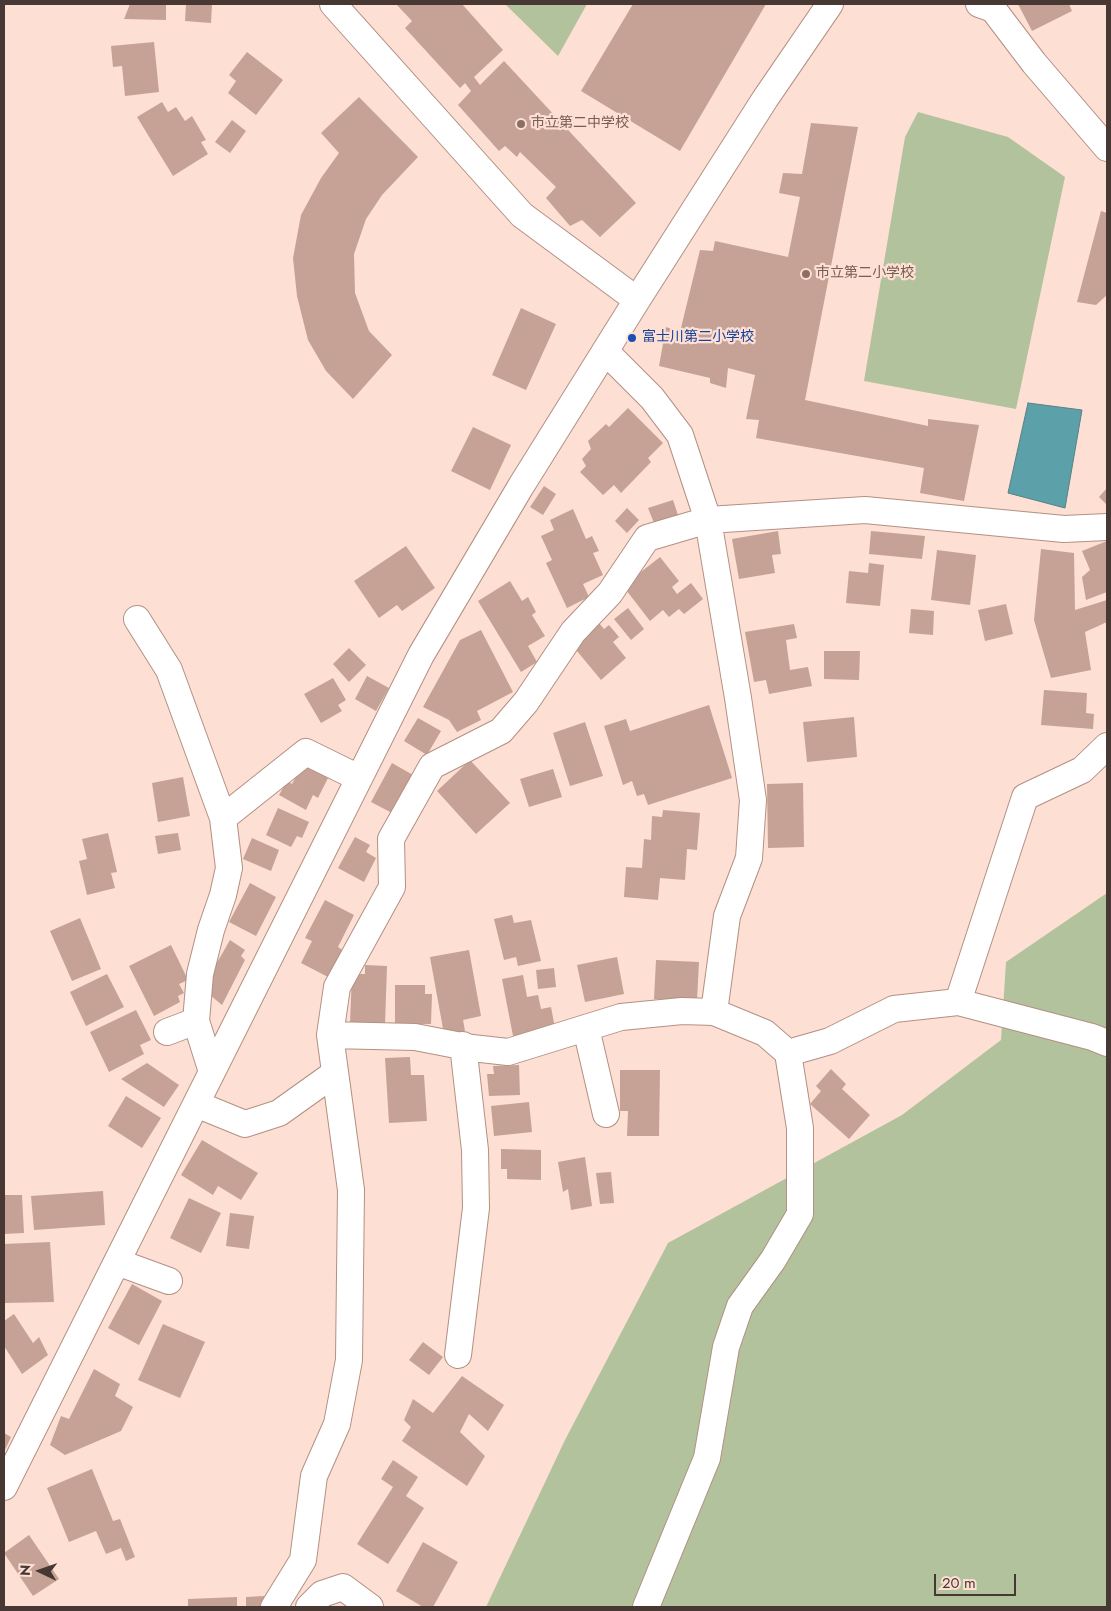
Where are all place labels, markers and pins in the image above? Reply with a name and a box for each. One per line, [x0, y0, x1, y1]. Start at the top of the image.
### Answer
place label: 市立第二中学校 [531, 116, 629, 132]
marker: 市立第二中学校 [515, 118, 527, 130]
place label: 市立第二小学校 [816, 266, 914, 282]
marker: 市立第二小学校 [800, 268, 812, 280]
place label: 富士川第二小学校 [642, 330, 754, 346]
marker: 富士川第二小学校 [626, 332, 638, 344]

